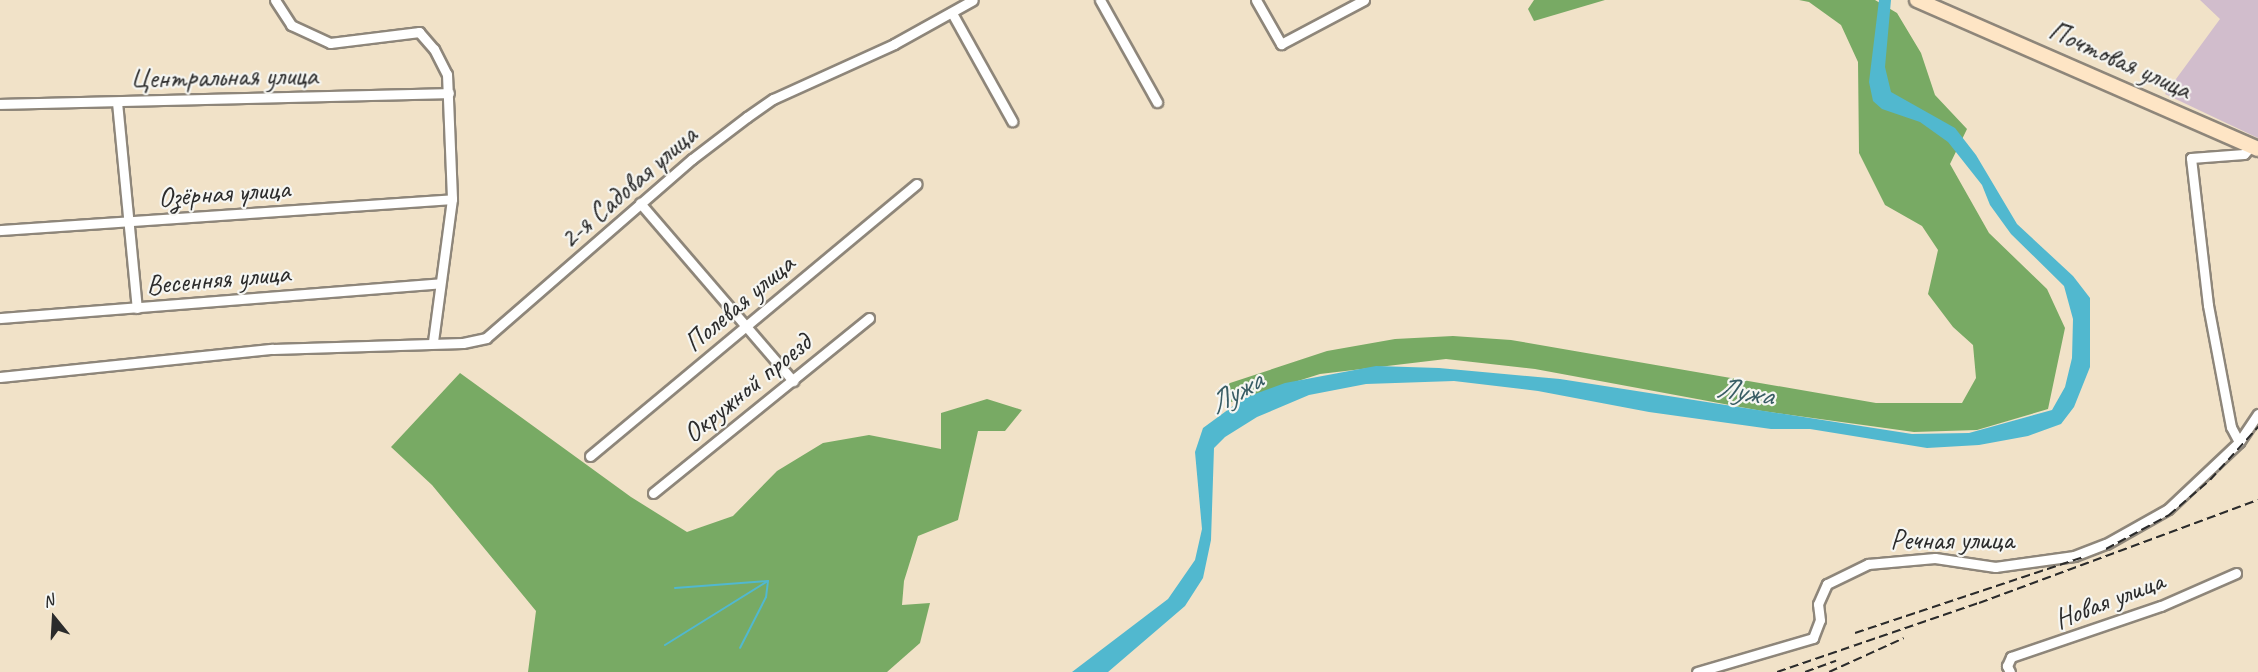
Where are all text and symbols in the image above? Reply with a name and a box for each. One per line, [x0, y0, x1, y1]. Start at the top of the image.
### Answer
street label: Почтовая улица [2043, 13, 2197, 107]
street label: Центральная улица [129, 59, 319, 95]
street label: 2-я Садовая улица [551, 117, 705, 257]
street label: Озёрная улица [156, 172, 292, 214]
street label: Полевая улица [676, 247, 802, 359]
street label: Весенняя улица [144, 256, 292, 302]
street label: Окружной проезд [676, 326, 818, 450]
water label: Лужа [1202, 362, 1268, 422]
water label: Лужа [1714, 369, 1776, 413]
street label: Речная улица [1890, 523, 2014, 557]
street label: Новая улица [2049, 564, 2169, 636]
north arrow [24, 588, 84, 648]
text: N [41, 590, 56, 612]

